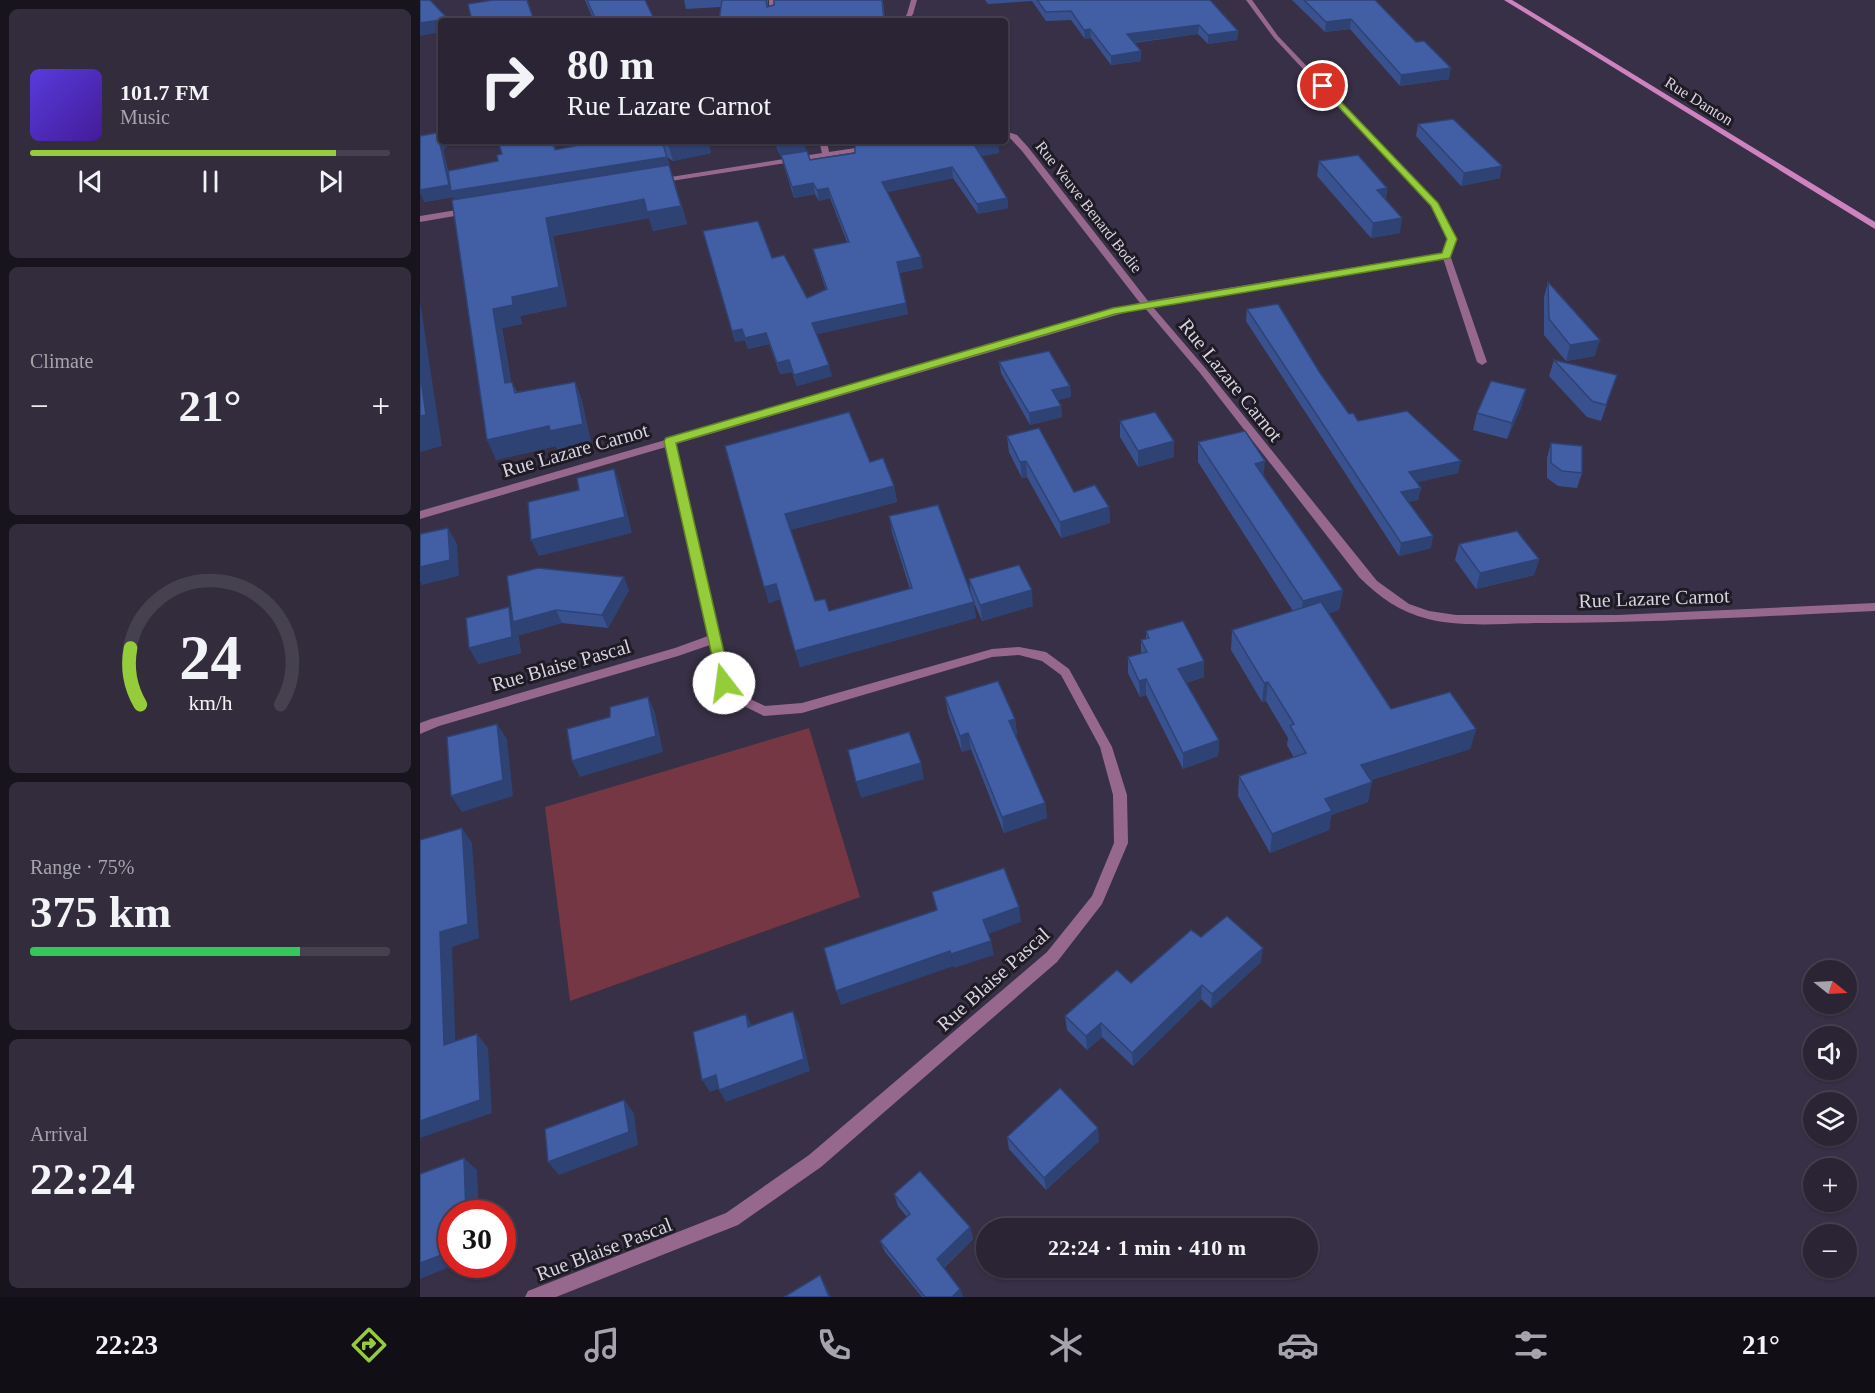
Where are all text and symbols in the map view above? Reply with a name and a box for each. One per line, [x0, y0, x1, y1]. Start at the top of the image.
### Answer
icon: right [468, 42, 546, 120]
text: 80 m [567, 42, 655, 88]
pin [1297, 60, 1348, 111]
icon: arrive [1306, 69, 1339, 102]
street label: Rue Danton [1662, 73, 1736, 129]
text: 101.7 FM [120, 80, 209, 105]
text: Rue Lazare Carnot [567, 91, 771, 121]
text: Music [120, 106, 170, 128]
street label: Rue Veuve Benard Bodie [1032, 138, 1146, 276]
icon: previous [74, 165, 107, 198]
icon: pause [194, 165, 227, 198]
icon: next [314, 165, 347, 198]
street label: Rue Lazare Carnot [1175, 314, 1287, 446]
text: Climate [30, 350, 93, 372]
text: 21° [179, 381, 242, 431]
text: − [30, 388, 49, 424]
text: + [371, 388, 390, 424]
street label: Rue Lazare Carnot [499, 418, 651, 481]
street label: Rue Lazare Carnot [1578, 584, 1730, 612]
text: 24 [179, 624, 241, 693]
street label: Rue Blaise Pascal [489, 635, 633, 695]
position arrow [692, 651, 756, 715]
text: km/h [188, 692, 232, 716]
text: Range · 75% [30, 856, 134, 878]
text: 375 km [30, 887, 171, 937]
street label: Rue Blaise Pascal [932, 923, 1054, 1035]
north arrow [1803, 960, 1857, 1014]
map controls [1803, 960, 1857, 1278]
button: sound [1803, 1026, 1857, 1080]
button: layers [1803, 1092, 1857, 1146]
text: Arrival [30, 1123, 88, 1145]
text: 22:24 [30, 1154, 135, 1204]
button: + [1803, 1158, 1857, 1212]
speed limit sign: 30 [438, 1200, 516, 1278]
street label: Rue Blaise Pascal [533, 1213, 675, 1285]
button: − [1803, 1224, 1857, 1278]
text: 22:24 · 1 min · 410 m [1048, 1235, 1246, 1260]
icon: directions [348, 1324, 390, 1366]
icon: music [581, 1324, 623, 1366]
icon: phone [813, 1324, 855, 1366]
icon: climate [1045, 1324, 1087, 1366]
icon: car [1277, 1324, 1319, 1366]
icon: filters [1510, 1324, 1552, 1366]
text: 22:23 [95, 1330, 158, 1360]
text: 21° [1742, 1330, 1780, 1360]

